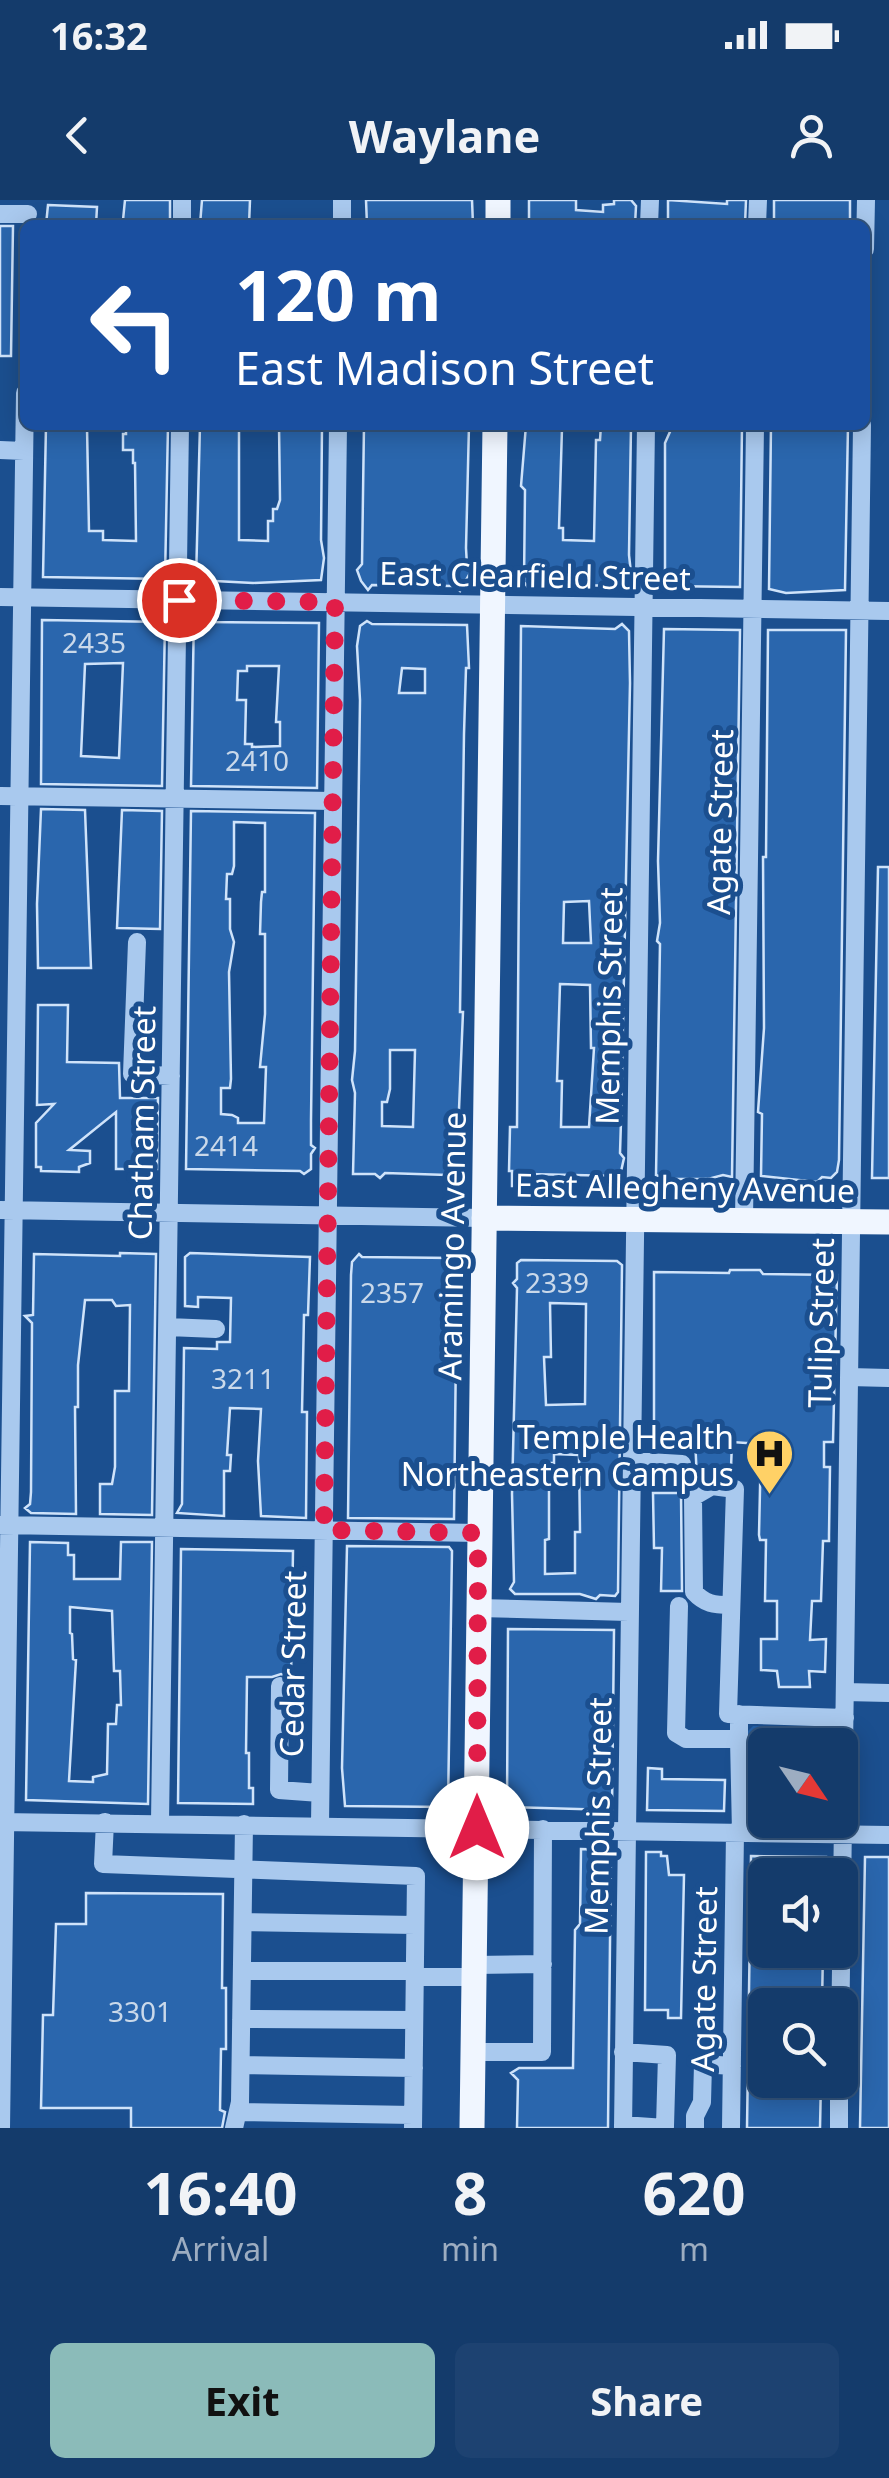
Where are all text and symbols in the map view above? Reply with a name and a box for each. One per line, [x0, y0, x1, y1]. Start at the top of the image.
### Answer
text: 16:32 [50, 9, 148, 61]
text: Waylane [349, 105, 540, 166]
icon: back [50, 108, 105, 163]
icon: person [784, 108, 839, 163]
text: 120 m [235, 246, 442, 342]
icon: left [70, 260, 200, 390]
text: East Madison Street [235, 337, 654, 398]
street label: East Clearfield Street [379, 551, 691, 599]
pin [137, 558, 222, 643]
icon: arrive [152, 573, 207, 628]
house number: 2435 [62, 623, 126, 661]
street label: Agate Street [696, 729, 742, 915]
house number: 2410 [225, 741, 289, 779]
street label: Memphis Street [584, 887, 632, 1125]
street label: Chatham Street [117, 1005, 165, 1241]
street label: Aramingo Avenue [427, 1111, 475, 1381]
house number: 2414 [194, 1126, 258, 1164]
street label: East Allegheny Avenue [515, 1163, 855, 1211]
street label: Tulip Street [797, 1238, 843, 1408]
house number: 2339 [525, 1263, 589, 1301]
house number: 2357 [360, 1273, 424, 1311]
house number: 3211 [211, 1359, 275, 1397]
place label: Temple Health Northeastern Campus [401, 1415, 734, 1495]
hospital icon: Temple Health Northeastern Campus [743, 1428, 795, 1496]
street label: Cedar Street [269, 1570, 315, 1758]
street label: Memphis Street [573, 1697, 621, 1935]
north arrow [748, 1728, 858, 1838]
map controls [748, 1728, 858, 2098]
position arrow [425, 1776, 529, 1880]
button: sound [748, 1858, 858, 1968]
street label: Agate Street [680, 1886, 726, 2072]
button: search [748, 1988, 858, 2098]
house number: 3301 [108, 1992, 172, 2030]
text: 16:40 [143, 2151, 298, 2233]
text: 8 [453, 2151, 487, 2233]
text: 620 [643, 2151, 746, 2233]
text: Arrival [172, 2227, 269, 2270]
text: min [441, 2227, 499, 2270]
text: m [679, 2227, 709, 2270]
button: Exit [50, 2343, 435, 2458]
button: Share [455, 2343, 839, 2458]

